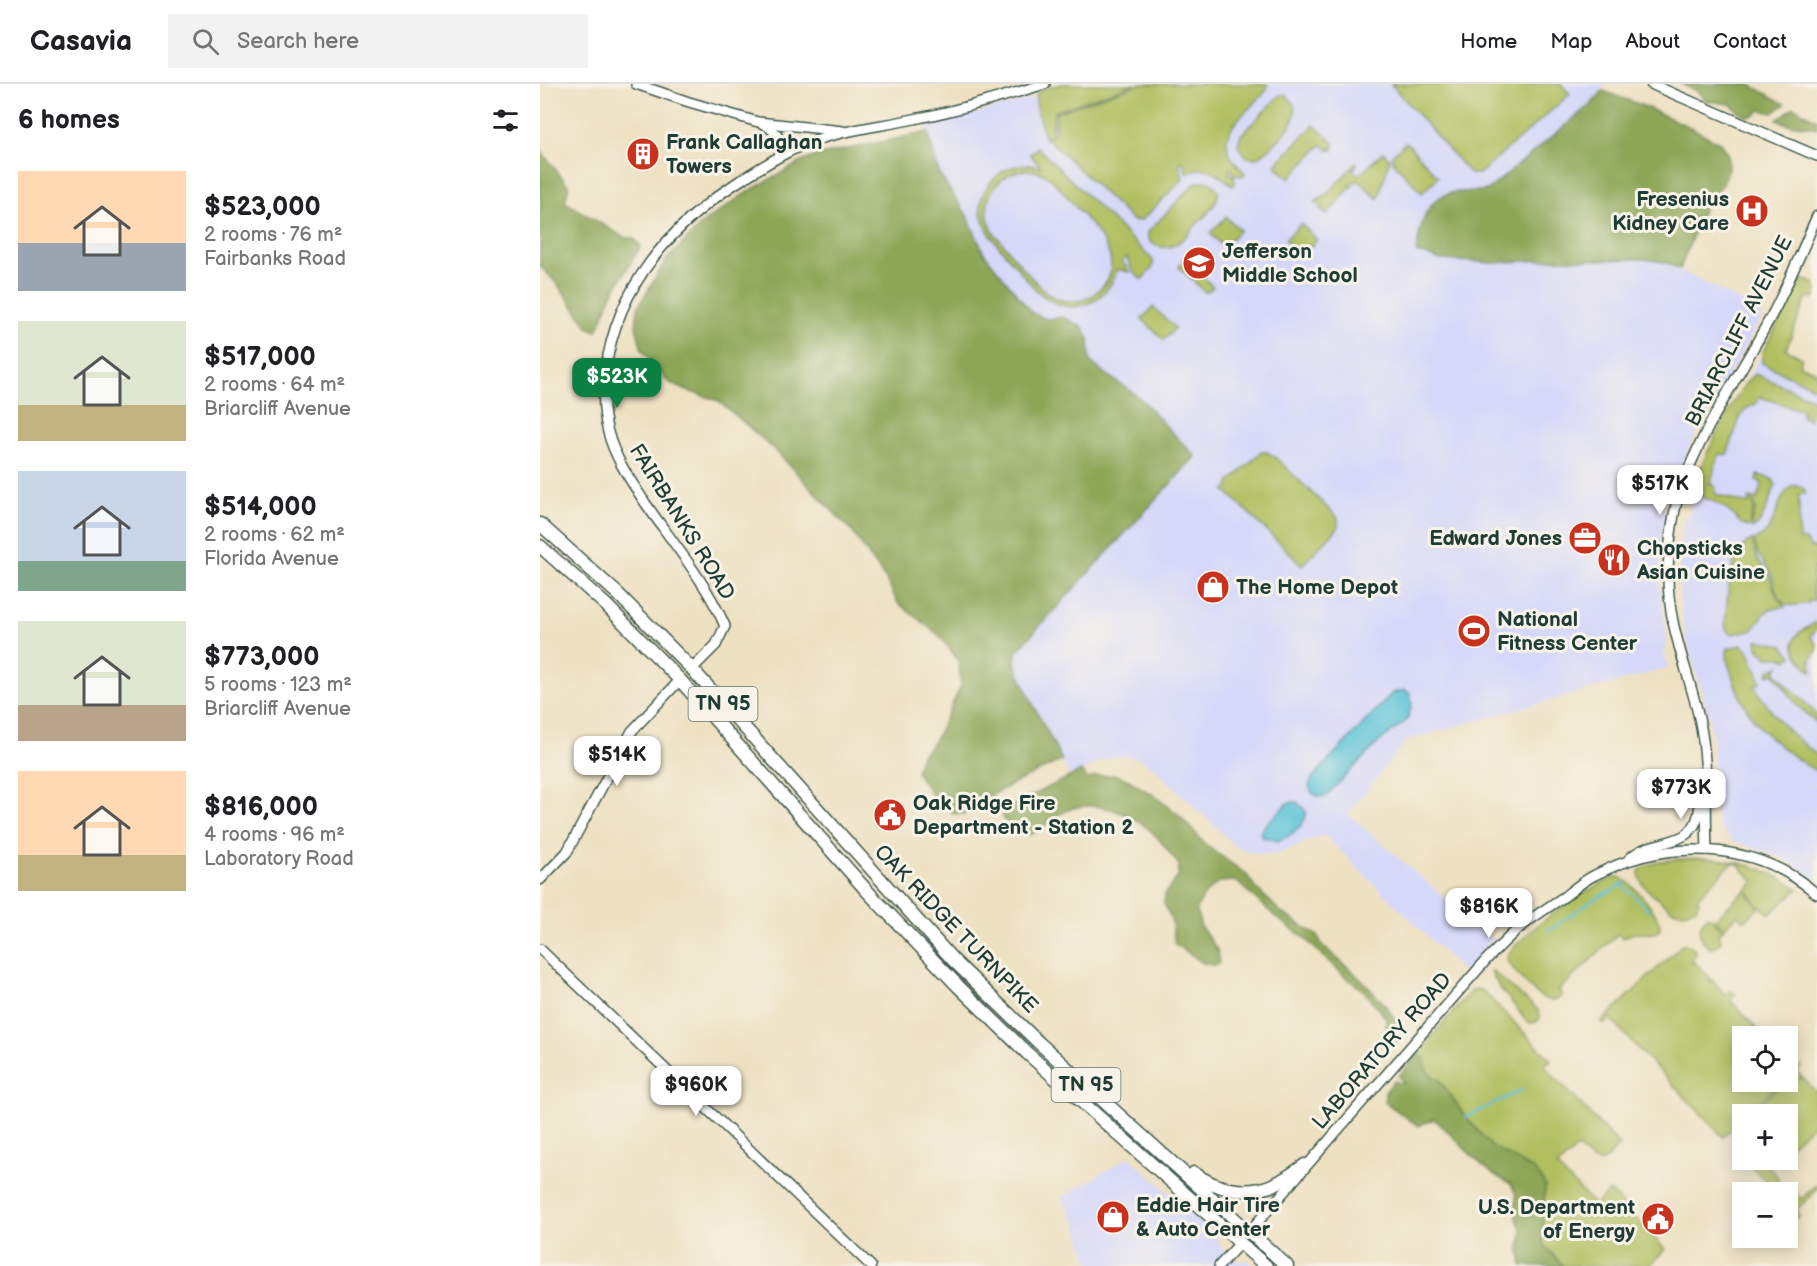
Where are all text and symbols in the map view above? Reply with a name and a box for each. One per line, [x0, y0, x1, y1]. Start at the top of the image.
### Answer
search box [168, 14, 588, 68]
text: Casavia [30, 25, 132, 58]
icon: search [189, 25, 222, 58]
text: Search here [237, 28, 359, 55]
text: Home [1460, 29, 1517, 54]
text: Map [1550, 29, 1592, 54]
text: About [1625, 29, 1680, 54]
text: Contact [1713, 29, 1787, 54]
icon: filters [489, 104, 522, 137]
text: 6 homes [18, 105, 120, 136]
place label: Frank Callaghan Towers [666, 130, 822, 179]
building icon: Frank Callaghan Towers [625, 136, 661, 172]
place label: Fresenius Kidney Care [1612, 187, 1729, 236]
text: $523,000 [204, 192, 321, 223]
hospital icon: Fresenius Kidney Care [1734, 193, 1770, 229]
icon: home [66, 195, 138, 267]
text: 2 rooms · 76 m² [204, 223, 342, 247]
street label: BRIARCLIFF AVENUE [1680, 231, 1798, 431]
place label: Jefferson Middle School [1222, 239, 1358, 288]
school or university icon: Jefferson Middle School [1181, 245, 1217, 281]
text: Fairbanks Road [204, 247, 346, 271]
text: $517,000 [204, 342, 316, 373]
icon: home [66, 345, 138, 417]
pin: $523K [575, 358, 659, 409]
text: $523K [586, 365, 648, 389]
text: 2 rooms · 64 m² [204, 373, 345, 397]
text: Briarcliff Avenue [204, 397, 351, 421]
street label: FAIRBANKS ROAD [624, 439, 740, 605]
pin: $517K [1618, 465, 1702, 516]
text: $517K [1631, 472, 1689, 496]
text: $514,000 [204, 492, 317, 523]
icon: home [66, 495, 138, 567]
office icon: Edward Jones [1567, 520, 1603, 556]
text: 2 rooms · 62 m² [204, 523, 345, 547]
place label: Edward Jones [1429, 526, 1562, 551]
place label: Chopsticks Asian Cuisine [1636, 536, 1765, 585]
restaurant icon: Chopsticks Asian Cuisine [1596, 542, 1632, 578]
text: Florida Avenue [204, 547, 339, 571]
shop icon: The Home Depot [1195, 569, 1231, 605]
place label: The Home Depot [1236, 575, 1398, 600]
place label: National Fitness Center [1497, 607, 1638, 656]
sports icon: National Fitness Center [1456, 613, 1492, 649]
text: $773,000 [204, 642, 319, 673]
icon: home [66, 645, 138, 717]
text: 5 rooms · 123 m² [204, 673, 352, 697]
road number: TN 95 [688, 687, 758, 721]
text: Briarcliff Avenue [204, 697, 351, 721]
pin: $514K [575, 736, 659, 787]
text: $514K [588, 743, 646, 767]
pin: $773K [1639, 769, 1723, 820]
text: $773K [1651, 776, 1711, 800]
place label: Oak Ridge Fire Department - Station 2 [913, 791, 1134, 840]
text: $816,000 [204, 792, 318, 823]
icon: home [66, 795, 138, 867]
public building icon: Oak Ridge Fire Department - Station 2 [872, 797, 908, 833]
text: 4 rooms · 96 m² [204, 823, 345, 847]
street label: OAK RIDGE TURNPIKE [869, 840, 1043, 1018]
text: Laboratory Road [204, 847, 354, 871]
pin: $816K [1447, 888, 1531, 939]
text: $816K [1459, 895, 1519, 919]
street label: LABORATORY ROAD [1307, 968, 1457, 1134]
map controls [1732, 1026, 1798, 1248]
button: locate [1732, 1026, 1798, 1092]
pin: $960K [654, 1066, 738, 1117]
road number: TN 95 [1052, 1068, 1120, 1102]
text: $960K [664, 1073, 728, 1097]
button: + [1732, 1104, 1798, 1170]
button: − [1732, 1182, 1798, 1248]
place label: Eddie Hair Tire & Auto Center [1136, 1193, 1280, 1242]
place label: U.S. Department of Energy [1478, 1195, 1635, 1244]
shop icon: Eddie Hair Tire & Auto Center [1095, 1199, 1131, 1235]
public building icon: U.S. Department of Energy [1640, 1201, 1676, 1237]

